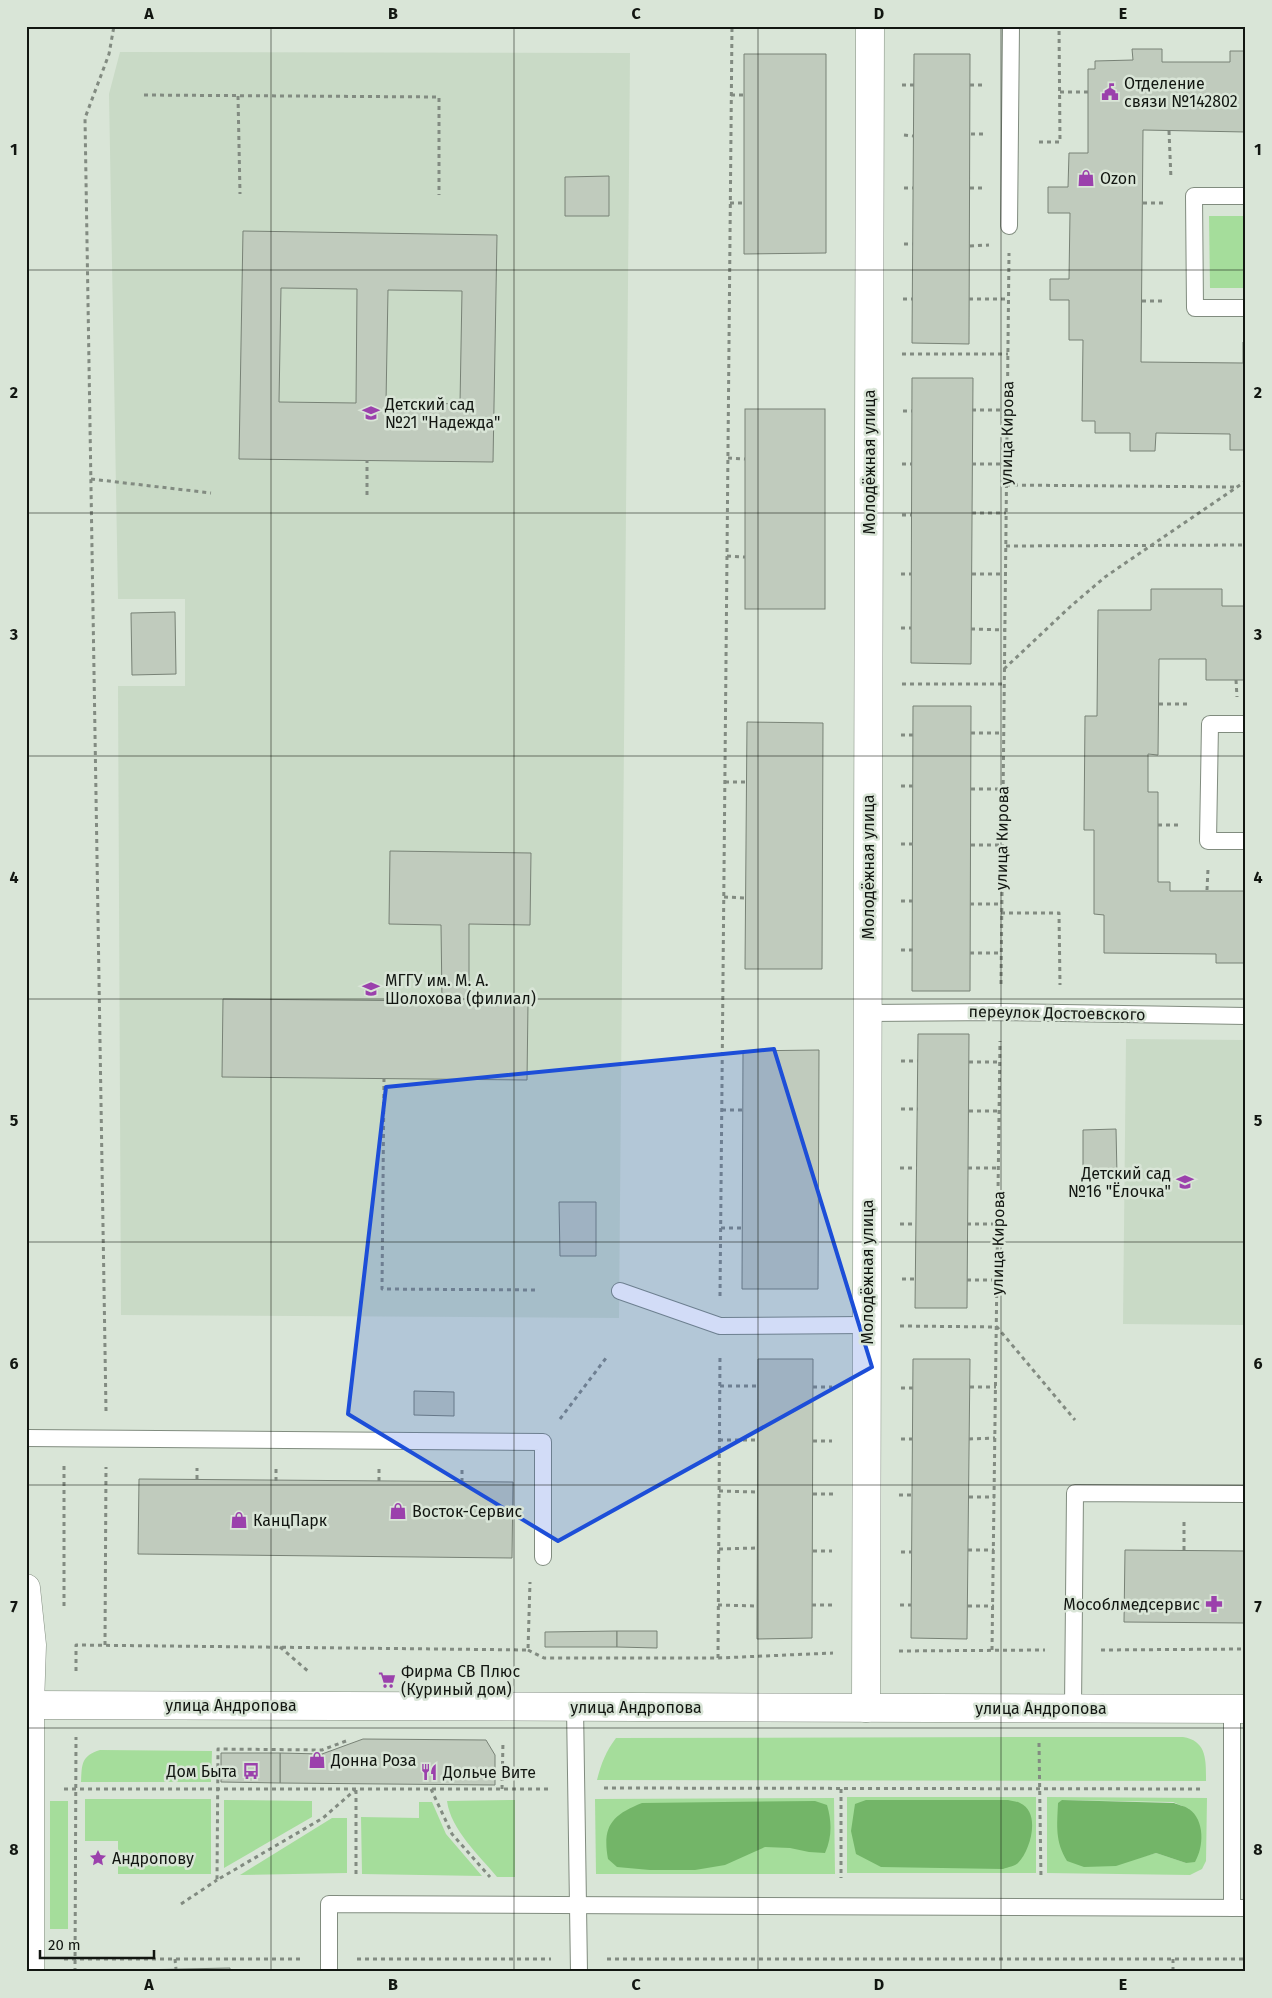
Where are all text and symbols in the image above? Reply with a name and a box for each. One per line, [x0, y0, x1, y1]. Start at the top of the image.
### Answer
text: A [143, 4, 154, 23]
text: B [388, 4, 398, 23]
text: C [631, 4, 641, 23]
text: D [874, 4, 884, 23]
text: E [1119, 4, 1127, 23]
place label: Отделение связи №142802 [1124, 74, 1238, 111]
public building icon: Отделение связи №142802 [1100, 82, 1120, 102]
text: 1 [10, 140, 18, 159]
text: 1 [1254, 140, 1262, 159]
shop icon: Ozon [1076, 168, 1096, 188]
place label: Ozon [1100, 169, 1137, 188]
street label: улица Кирова [997, 381, 1017, 485]
text: 2 [10, 383, 18, 402]
text: 2 [1254, 383, 1262, 402]
street label: Молодёжная улица [860, 390, 879, 534]
place label: Детский сад №21 "Надежда" [384, 395, 500, 432]
school or university icon: Детский сад №21 "Надежда" [361, 403, 381, 423]
text: 3 [9, 625, 18, 644]
text: 3 [1253, 625, 1262, 644]
street label: улица Кирова [992, 786, 1012, 890]
street label: Молодёжная улица [859, 795, 878, 939]
text: 4 [9, 868, 19, 887]
text: 4 [1253, 868, 1263, 887]
place label: МГГУ им. М. А. Шолохова (филиал) [385, 971, 536, 1008]
school or university icon: МГГУ им. М. А. Шолохова (филиал) [361, 979, 381, 999]
street label: переулок Достоевского [968, 1002, 1146, 1024]
text: 5 [10, 1111, 19, 1130]
text: 5 [1254, 1111, 1263, 1130]
place label: Детский сад №16 "Ёлочка" [1068, 1164, 1171, 1201]
school or university icon: Детский сад №16 "Ёлочка" [1175, 1172, 1195, 1192]
street label: улица Кирова [988, 1191, 1008, 1295]
street label: Молодёжная улица [858, 1200, 877, 1344]
text: 6 [9, 1354, 19, 1373]
text: 6 [1253, 1354, 1263, 1373]
shop icon: Восток-Сервис [388, 1501, 408, 1521]
place label: Восток-Сервис [412, 1502, 523, 1521]
shop icon: КанцПарк [229, 1510, 249, 1530]
place label: КанцПарк [253, 1511, 328, 1530]
pharmacy icon: Мособлмедсервис [1204, 1594, 1224, 1614]
place label: Мособлмедсервис [1063, 1595, 1200, 1614]
text: 7 [10, 1597, 18, 1616]
text: 7 [1254, 1597, 1262, 1616]
place label: Фирма СВ Плюс (Куриный дом) [401, 1662, 520, 1699]
supermarket icon: Фирма СВ Плюс (Куриный дом) [377, 1670, 397, 1690]
street label: улица Андропова [165, 1696, 297, 1715]
street label: улица Андропова [570, 1698, 702, 1717]
street label: улица Андропова [975, 1699, 1107, 1718]
shop icon: Донна Роза [307, 1750, 327, 1770]
place label: Донна Роза [330, 1751, 416, 1770]
bus stop icon: Дом Быта [241, 1761, 261, 1781]
place label: Дом Быта [166, 1762, 237, 1781]
restaurant icon: Дольче Вите [419, 1762, 439, 1782]
place label: Дольче Вите [442, 1763, 536, 1782]
text: 8 [9, 1840, 19, 1859]
text: 8 [1253, 1840, 1263, 1859]
place icon: Андропову [88, 1848, 108, 1868]
place label: Андропову [112, 1849, 194, 1868]
scale bar [40, 1928, 154, 1960]
text: 20 m [48, 1936, 81, 1954]
text: A [143, 1975, 154, 1994]
text: B [388, 1975, 398, 1994]
text: C [631, 1975, 641, 1994]
text: D [874, 1975, 884, 1994]
text: E [1119, 1975, 1127, 1994]

